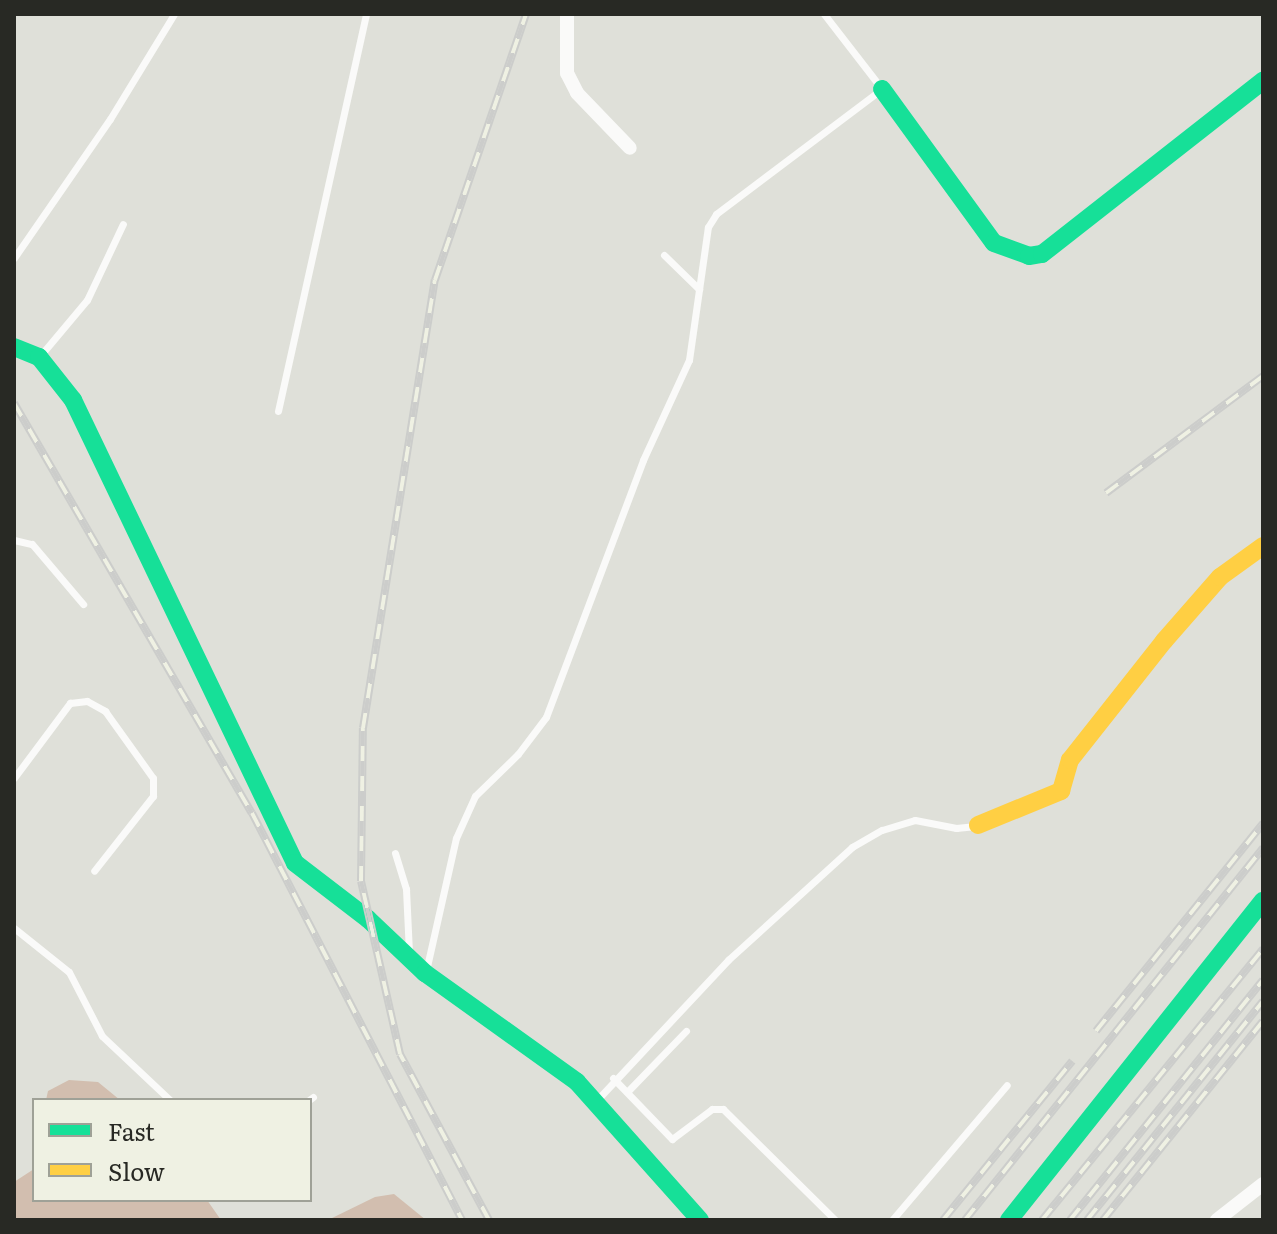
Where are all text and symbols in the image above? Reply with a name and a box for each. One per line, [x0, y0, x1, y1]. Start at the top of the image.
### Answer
legend [32, 1098, 312, 1202]
text: Fast [108, 1113, 155, 1148]
text: Slow [108, 1153, 165, 1188]

